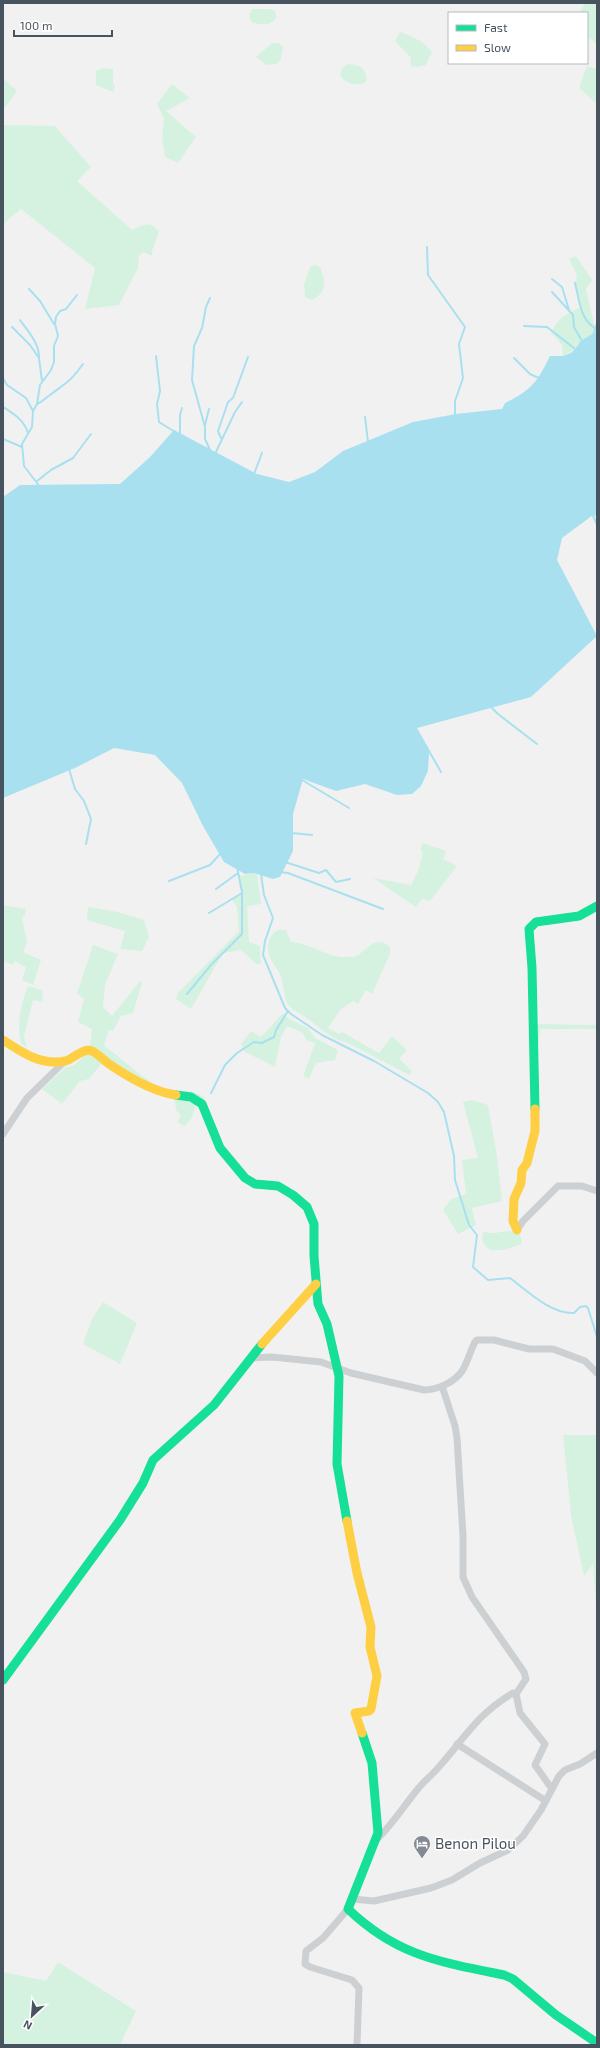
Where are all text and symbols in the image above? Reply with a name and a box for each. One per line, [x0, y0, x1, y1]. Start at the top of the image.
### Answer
scale bar [14, 12, 112, 38]
legend [448, 12, 588, 64]
text: 100 m [20, 18, 52, 32]
text: Fast [484, 20, 508, 34]
text: Slow [484, 40, 511, 54]
hotel icon: Benon Pilou [412, 1834, 432, 1859]
place label: Benon Pilou [435, 1834, 516, 1852]
north arrow [12, 1996, 52, 2036]
text: N [21, 2018, 34, 2033]

